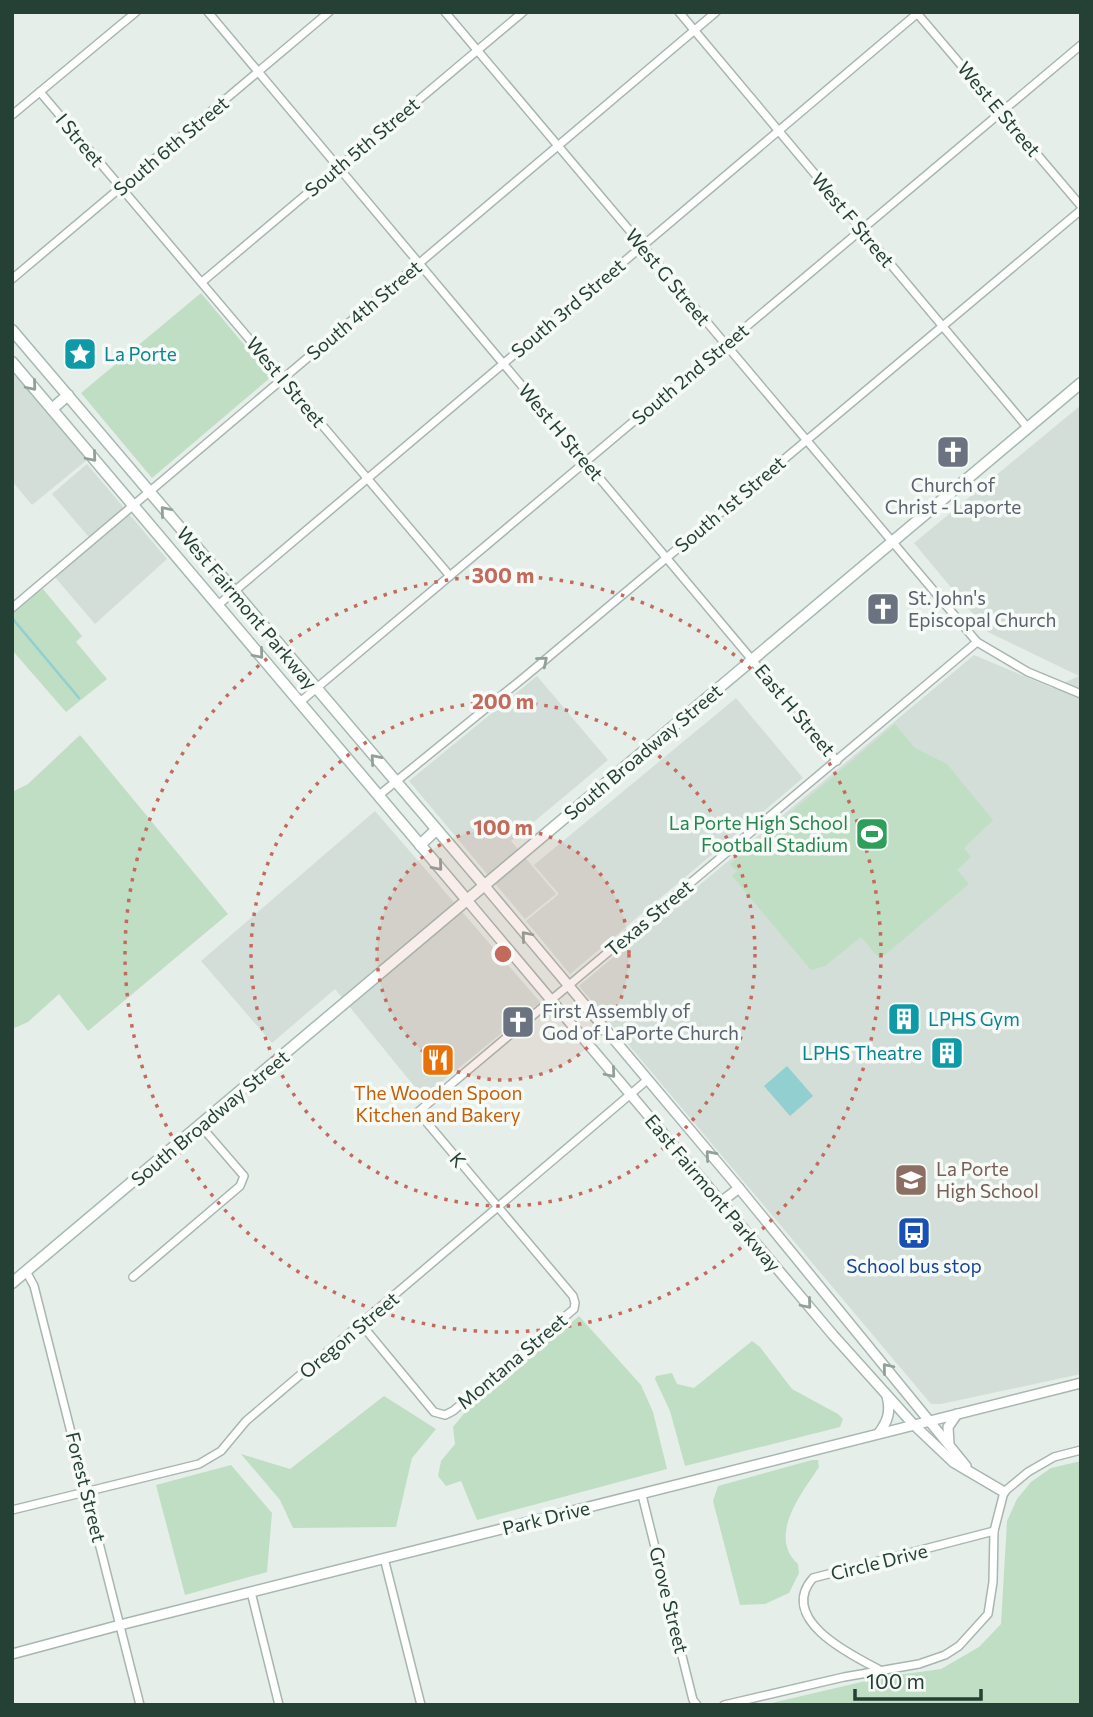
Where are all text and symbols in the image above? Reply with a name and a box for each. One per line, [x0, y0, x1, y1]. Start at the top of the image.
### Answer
street label: West E Street [953, 57, 1046, 161]
street label: South 6th Street [109, 91, 233, 200]
street label: South 5th Street [300, 92, 424, 201]
street label: I Street [51, 108, 109, 171]
street label: West F Street [807, 168, 900, 272]
street label: West G Street [621, 224, 716, 330]
street label: South 3rd Street [506, 253, 630, 362]
street label: South 4th Street [302, 255, 426, 364]
street label: South 2nd Street [627, 318, 753, 429]
street label: West I Street [242, 332, 331, 432]
place icon: La Porte [61, 335, 99, 373]
place label: La Porte [104, 342, 177, 365]
one-way arrow [24, 377, 36, 390]
street label: West H Street [514, 378, 609, 485]
church icon: Church of Christ - Laporte [934, 433, 972, 471]
one-way arrow [84, 449, 97, 462]
street label: South 1st Street [670, 451, 790, 557]
place label: Church of Christ - Laporte [885, 473, 1021, 518]
one-way arrow [161, 506, 173, 519]
street label: West Fairmont Parkway [172, 522, 322, 694]
text: 300 m [472, 562, 534, 587]
place label: St. John's Episcopal Church [908, 586, 1057, 631]
church icon: St. John's Episcopal Church [864, 590, 902, 628]
one-way arrow [251, 646, 263, 659]
one-way arrow [535, 657, 547, 670]
street label: East H Street [750, 659, 841, 760]
street label: South Broadway Street [559, 679, 726, 824]
text: 200 m [472, 688, 534, 713]
one-way arrow [371, 755, 383, 768]
place label: La Porte High School Football Stadium [669, 811, 848, 856]
text: 100 m [473, 814, 533, 839]
sports icon: La Porte High School Football Stadium [853, 815, 891, 853]
one-way arrow [430, 858, 442, 871]
street label: Texas Street [600, 874, 697, 961]
one-way arrow [522, 931, 534, 944]
centre of rings [491, 942, 515, 966]
place label: First Assembly of God of LaPorte Church [542, 999, 739, 1044]
building icon: LPHS Gym [885, 1000, 923, 1038]
church icon: First Assembly of God of LaPorte Church [499, 1003, 537, 1041]
place label: LPHS Gym [928, 1007, 1020, 1030]
building icon: LPHS Theatre [928, 1034, 966, 1072]
restaurant icon: The Wooden Spoon Kitchen and Bakery [419, 1041, 457, 1079]
place label: LPHS Theatre [802, 1041, 922, 1064]
street label: South Broadway Street [126, 1045, 293, 1190]
one-way arrow [603, 1064, 615, 1077]
place label: The Wooden Spoon Kitchen and Bakery [354, 1081, 522, 1126]
street label: East Fairmont Parkway [641, 1109, 786, 1276]
street label: K [445, 1147, 471, 1172]
one-way arrow [706, 1151, 718, 1164]
place label: La Porte High School [936, 1157, 1039, 1202]
school or university icon: La Porte High School [892, 1161, 930, 1199]
bus stop icon: School bus stop [895, 1214, 933, 1252]
place label: School bus stop [846, 1254, 982, 1277]
street label: Oregon Street [294, 1286, 403, 1383]
one-way arrow [799, 1296, 811, 1309]
street label: Montana Street [452, 1308, 571, 1413]
one-way arrow [883, 1363, 895, 1376]
street label: Forest Street [62, 1429, 111, 1545]
street label: Park Drive [500, 1496, 592, 1539]
street label: Circle Drive [828, 1538, 930, 1585]
street label: Grove Street [645, 1544, 694, 1656]
scale bar [855, 1658, 981, 1702]
text: 100 m [866, 1668, 925, 1693]

